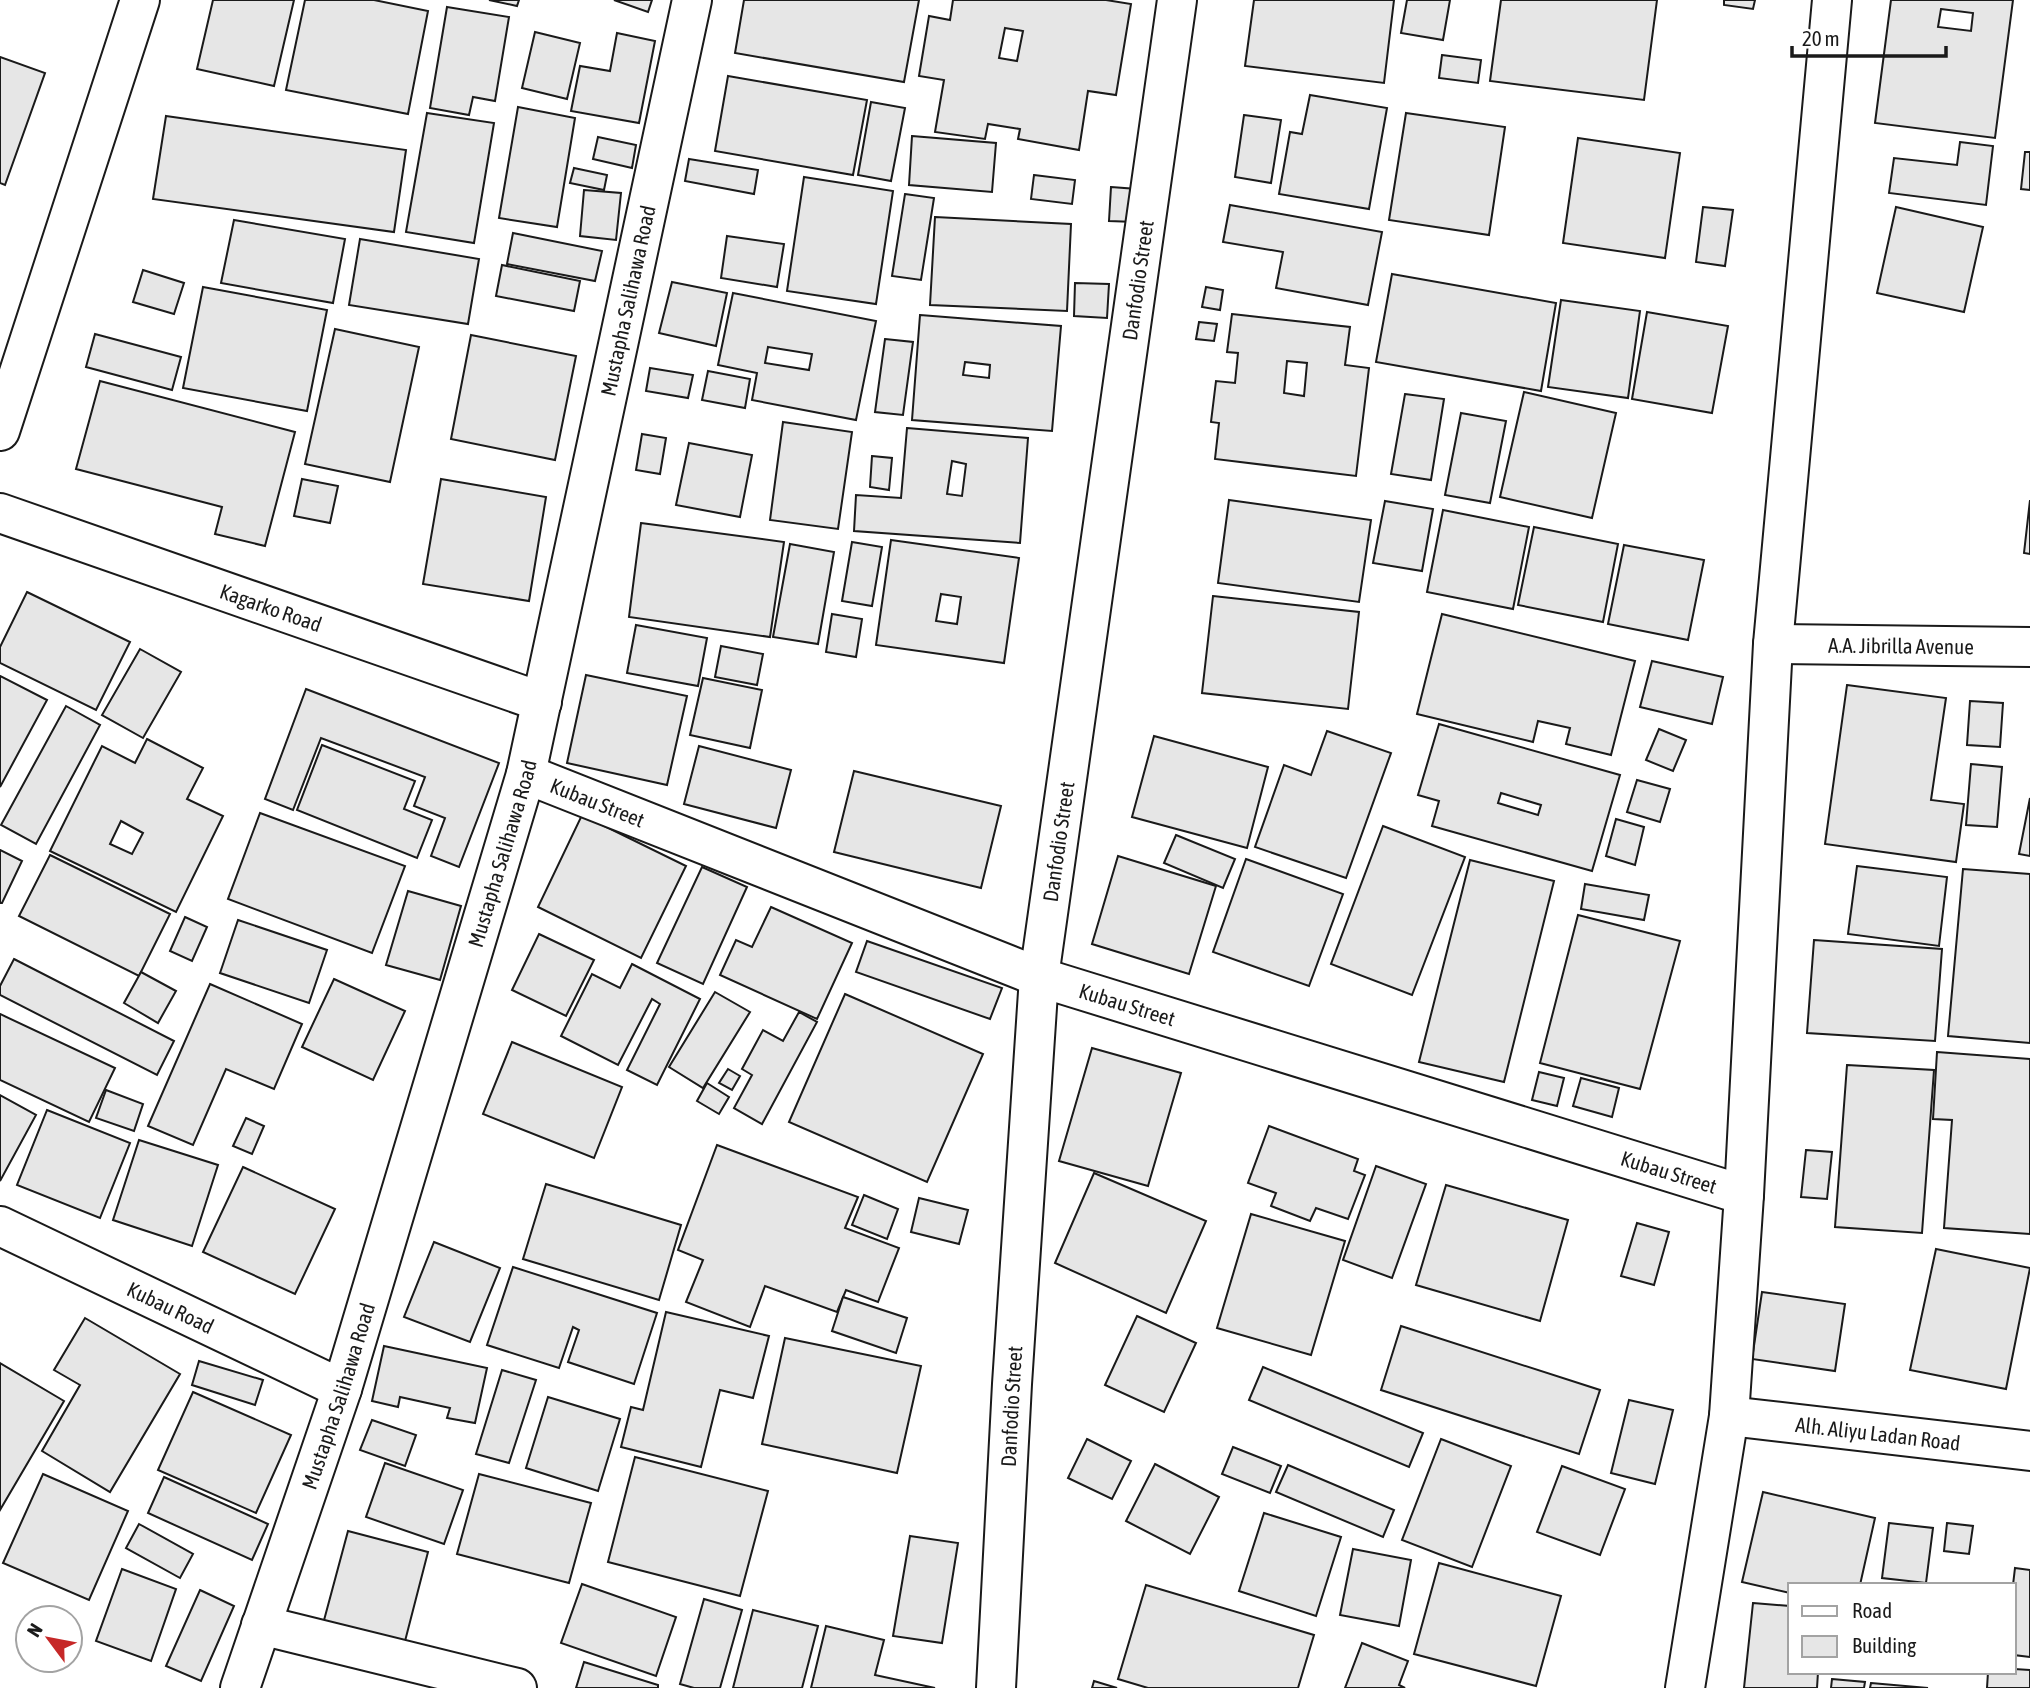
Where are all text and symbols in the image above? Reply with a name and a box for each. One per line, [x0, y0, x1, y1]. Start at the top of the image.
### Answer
scale bar [1792, 14, 1946, 58]
text: 20 m [1802, 26, 1840, 50]
street label: Mustapha Salihawa Road [595, 203, 660, 398]
street label: Danfodio Street [1117, 219, 1158, 342]
street label: Kagarko Road [217, 579, 325, 636]
street label: A.A. Jibrilla Avenue [1828, 633, 1974, 658]
street label: Mustapha Salihawa Road [463, 757, 541, 950]
street label: Kubau Street [547, 773, 648, 832]
street label: Danfodio Street [1038, 780, 1078, 903]
street label: Kubau Street [1076, 978, 1178, 1030]
street label: Kubau Street [1618, 1146, 1720, 1198]
street label: Kubau Road [123, 1276, 218, 1338]
street label: Mustapha Salihawa Road [297, 1300, 379, 1492]
street label: Danfodio Street [996, 1345, 1026, 1467]
street label: Alh. Aliyu Ladan Road [1794, 1412, 1962, 1455]
legend [1788, 1583, 2016, 1674]
text: Road [1852, 1598, 1892, 1622]
north arrow [14, 1604, 84, 1674]
text: N [22, 1619, 47, 1641]
text: Building [1852, 1633, 1916, 1657]

